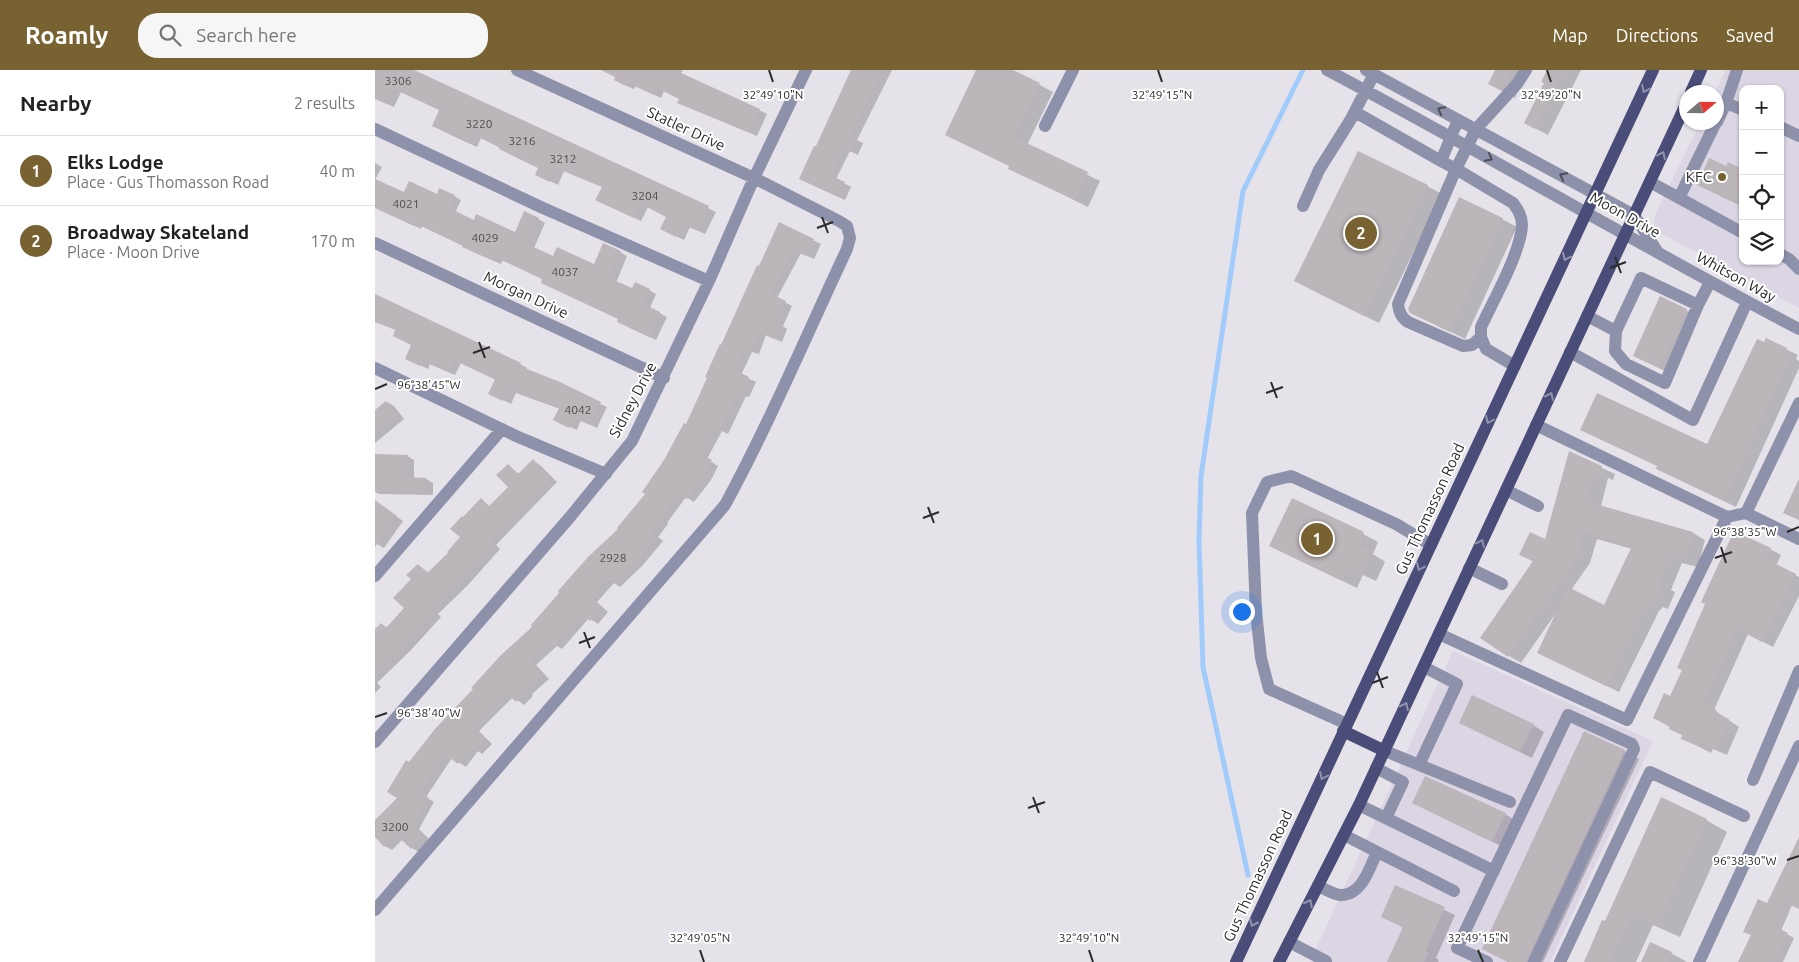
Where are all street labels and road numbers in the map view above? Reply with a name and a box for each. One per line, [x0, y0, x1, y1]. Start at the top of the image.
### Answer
street label: Statler Drive [644, 103, 728, 154]
street label: Moon Drive [1587, 188, 1663, 241]
street label: Whitson Way [1694, 248, 1779, 305]
street label: Morgan Drive [481, 268, 571, 322]
street label: Sidney Drive [606, 359, 660, 441]
street label: Gus Thomasson Road [1392, 440, 1468, 577]
street label: Gus Thomasson Road [1220, 807, 1296, 944]

